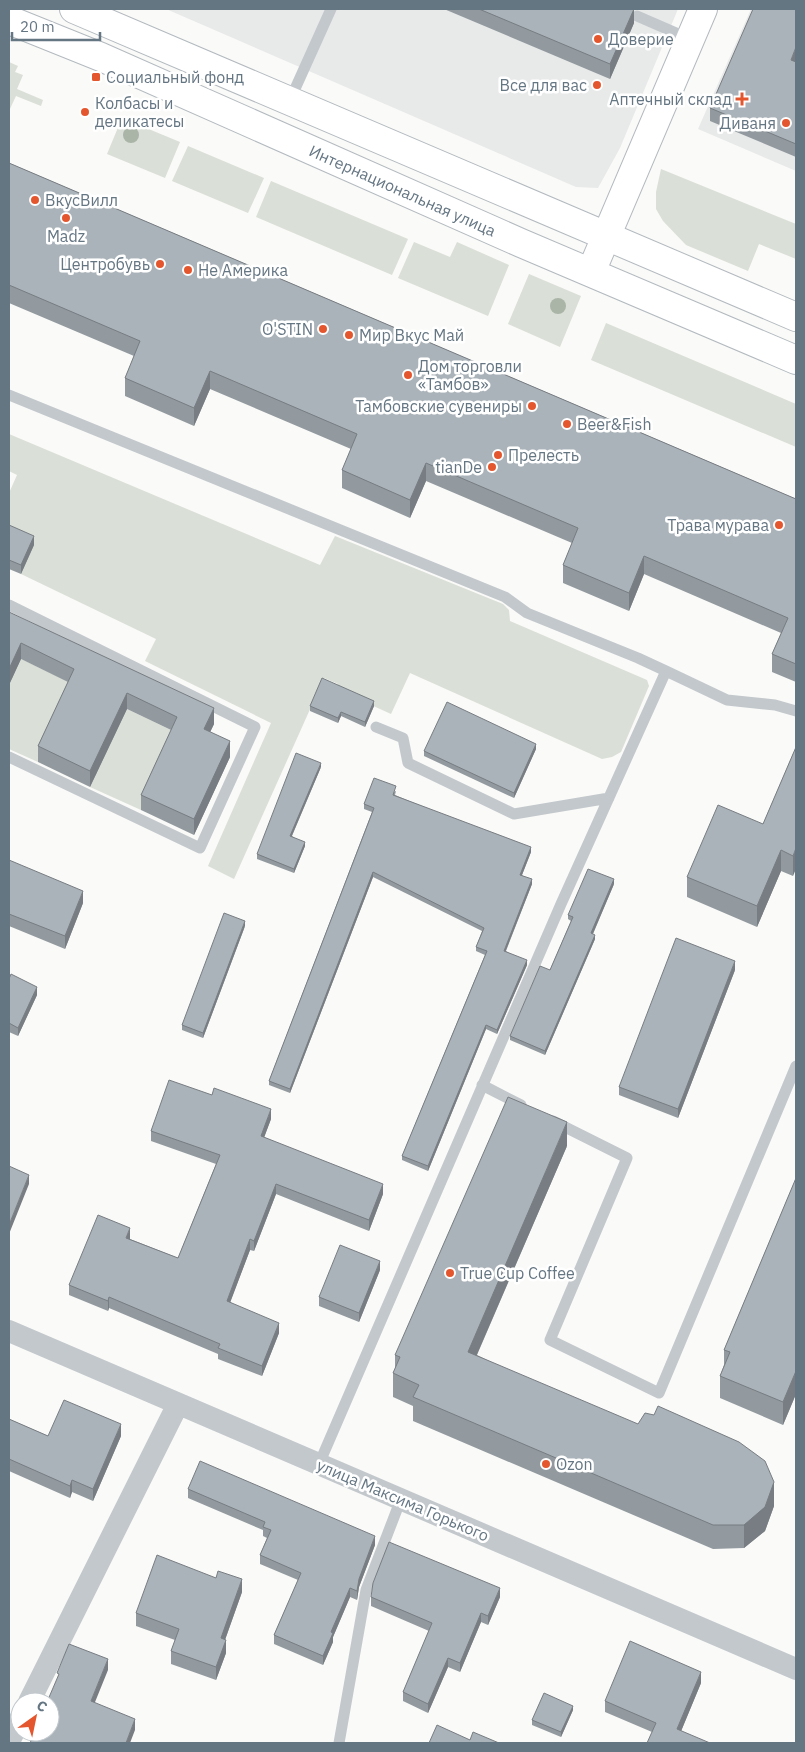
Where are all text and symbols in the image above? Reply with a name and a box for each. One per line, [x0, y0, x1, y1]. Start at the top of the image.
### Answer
scale bar [12, 10, 100, 42]
text: 20 m [20, 17, 55, 36]
place label: Доверие [608, 29, 674, 49]
marker: Доверие [592, 33, 604, 45]
place label: Социальный фонд [106, 67, 245, 87]
marker: Социальный фонд [90, 71, 102, 83]
place label: Все для вас [500, 75, 587, 95]
marker: Все для вас [591, 79, 603, 91]
place label: Аптечный склад [609, 89, 732, 109]
place label: Колбасы и деликатесы [95, 93, 184, 131]
marker: Аптечный склад [736, 93, 748, 105]
marker: Колбасы и деликатесы [79, 106, 91, 118]
place label: Диваня [720, 113, 776, 133]
marker: Диваня [780, 117, 792, 129]
street label: Интернациональная улица [306, 140, 500, 241]
place label: ВкусВилл [45, 190, 118, 210]
marker: ВкусВилл [29, 194, 41, 206]
marker: Madz [60, 212, 72, 224]
place label: Madz [47, 226, 85, 246]
place label: Центробувь [60, 254, 150, 274]
marker: Центробувь [154, 258, 166, 270]
place label: Не Америка [198, 260, 288, 280]
marker: Не Америка [182, 264, 194, 276]
place label: O'STIN [262, 319, 313, 339]
marker: O'STIN [317, 323, 329, 335]
place label: Мир Вкус Май [359, 325, 464, 345]
marker: Мир Вкус Май [343, 329, 355, 341]
place label: Дом торговли «Тамбов» [418, 356, 522, 394]
marker: Дом торговли «Тамбов» [402, 369, 414, 381]
place label: Тамбовские сувениры [355, 396, 522, 416]
marker: Тамбовские сувениры [526, 400, 538, 412]
place label: Beer&Fish [577, 414, 652, 434]
marker: Beer&Fish [561, 418, 573, 430]
place label: Прелесть [508, 445, 579, 465]
marker: Прелесть [492, 449, 504, 461]
place label: tianDe [435, 457, 482, 477]
marker: tianDe [486, 461, 498, 473]
place label: Трава мурава [667, 515, 769, 535]
marker: Трава мурава [773, 519, 785, 531]
place label: True Cup Coffee [460, 1263, 575, 1283]
marker: True Cup Coffee [444, 1267, 456, 1279]
place label: Ozon [556, 1454, 593, 1474]
street label: улица Максима Горького [314, 1455, 492, 1545]
marker: Ozon [540, 1458, 552, 1470]
north arrow [10, 1692, 60, 1742]
text: С [33, 1696, 51, 1716]

